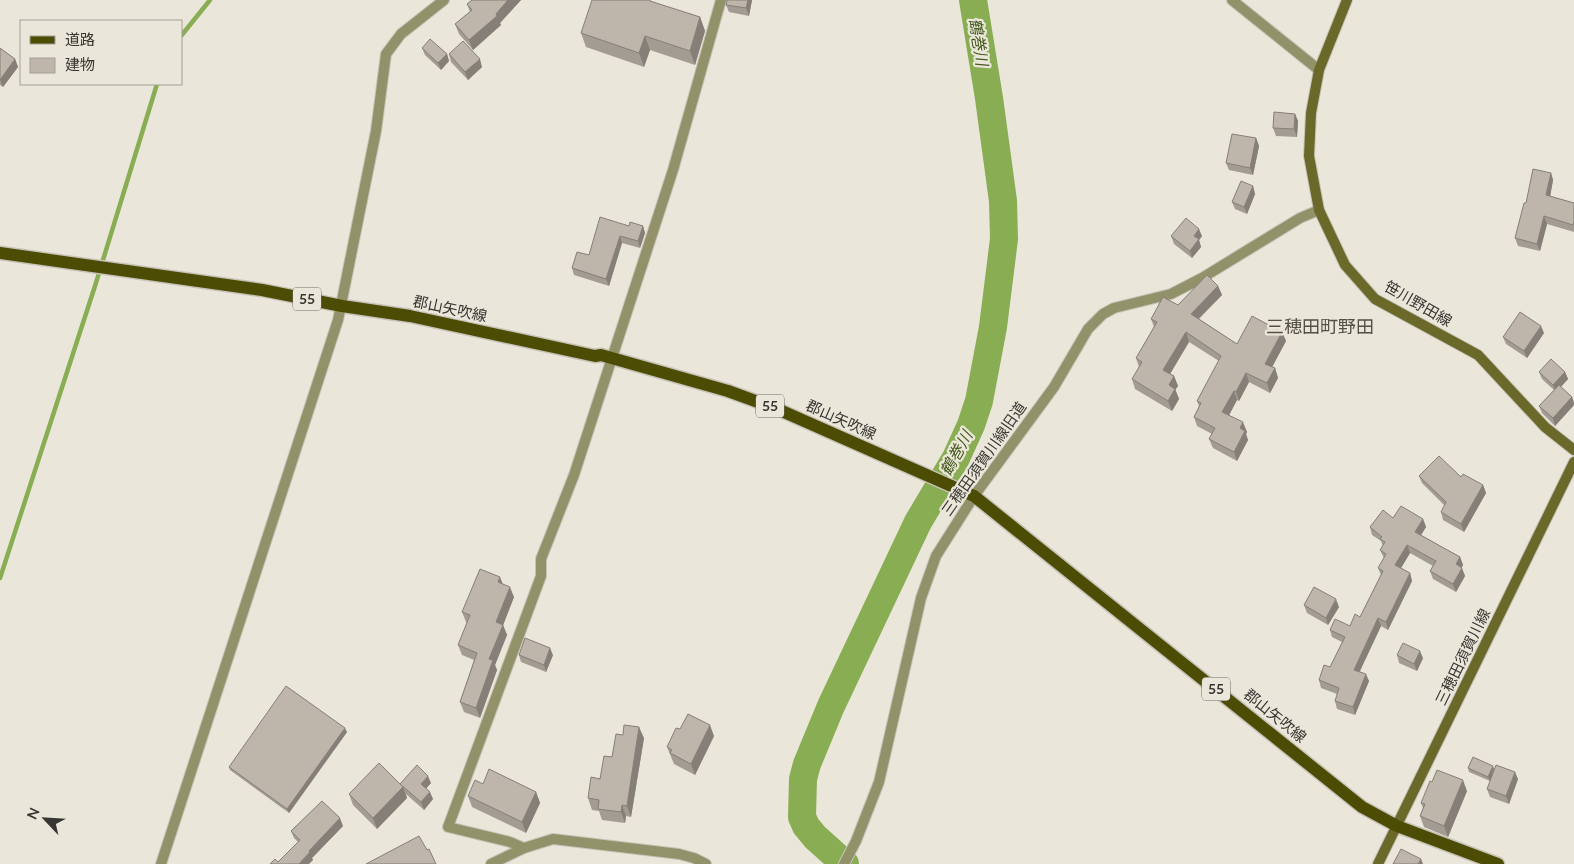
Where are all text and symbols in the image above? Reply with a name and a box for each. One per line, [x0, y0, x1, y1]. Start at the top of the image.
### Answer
water label: 鶴巻川 [966, 17, 993, 69]
legend [20, 20, 182, 85]
text: 道路 [65, 30, 95, 48]
text: 建物 [65, 55, 95, 73]
street label: 笹川野田線 [1382, 277, 1455, 330]
road number: 55 [293, 288, 321, 310]
street label: 郡山矢吹線 [412, 291, 489, 325]
district label: 三穂田町野田 [1266, 315, 1374, 337]
road number: 55 [756, 394, 784, 418]
street label: 郡山矢吹線 [803, 396, 879, 443]
street label: 三穂田須賀川線旧道 [937, 398, 1029, 519]
water label: 鶴巻川 [936, 425, 976, 478]
street label: 三穂田須賀川線 [1431, 605, 1493, 708]
road number: 55 [1202, 678, 1230, 701]
street label: 郡山矢吹線 [1241, 685, 1310, 746]
north arrow [20, 794, 70, 844]
text: N [23, 805, 43, 822]

